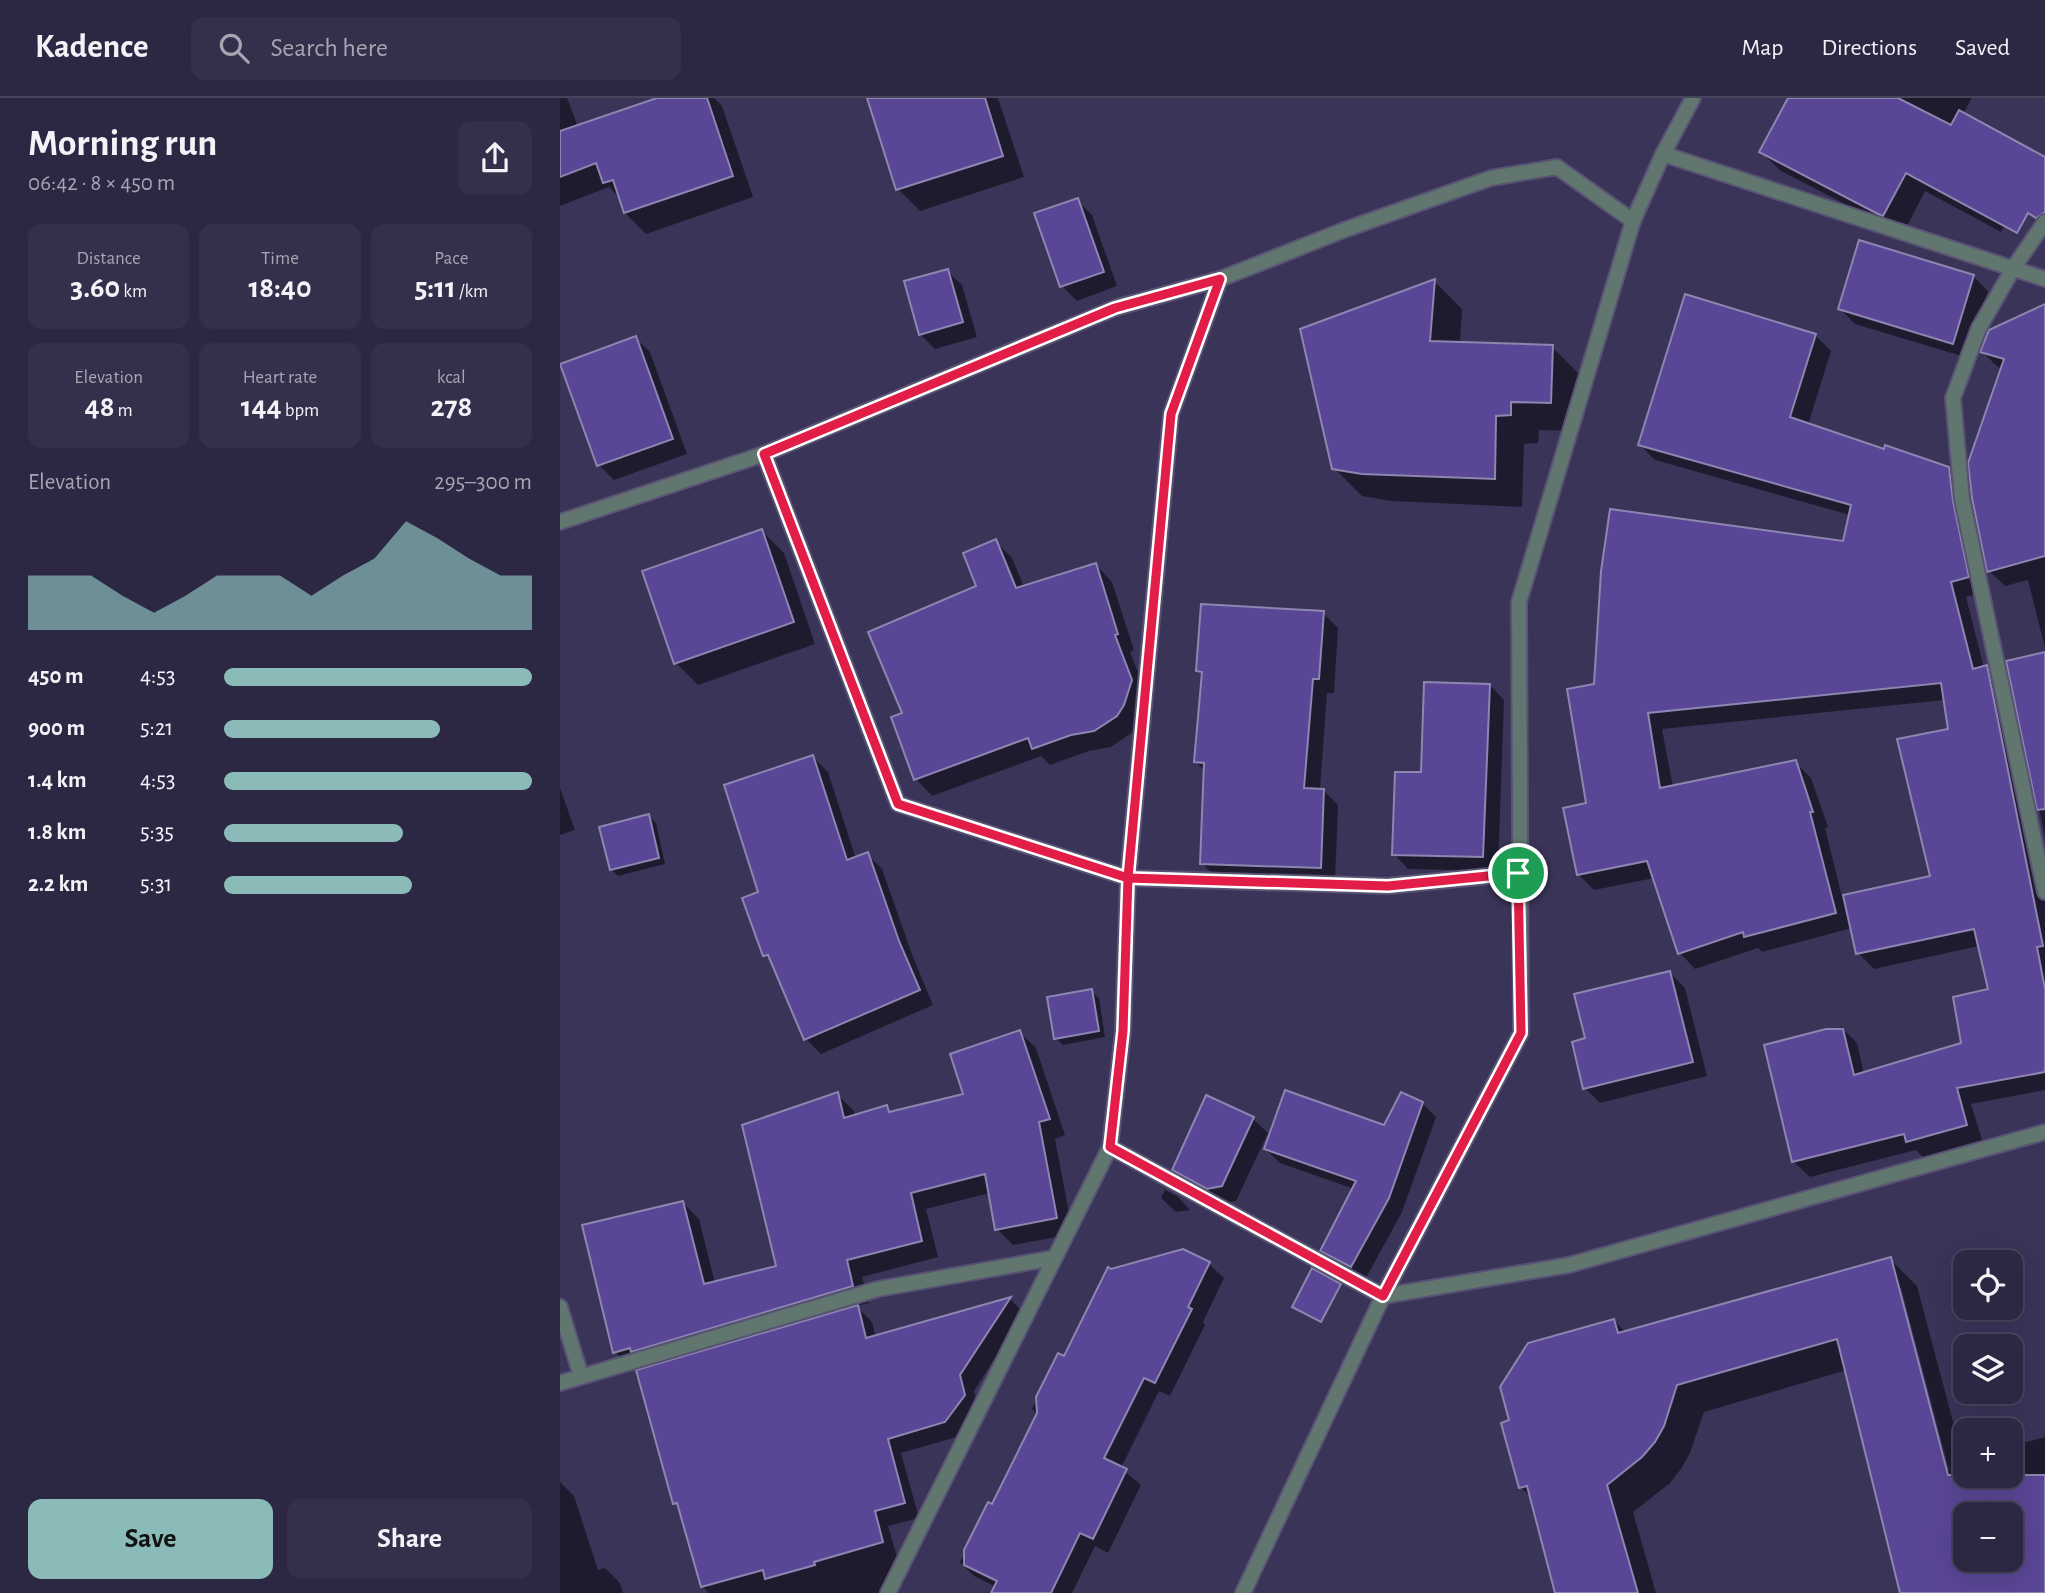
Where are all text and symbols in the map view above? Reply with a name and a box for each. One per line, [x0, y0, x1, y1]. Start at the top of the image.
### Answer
search box [191, 17, 681, 80]
icon: search [215, 29, 253, 67]
text: Kadence [35, 31, 149, 64]
text: Search here [271, 35, 388, 61]
text: Map [1741, 36, 1783, 60]
text: Directions [1821, 36, 1917, 60]
text: Saved [1955, 36, 2010, 60]
button: share [458, 121, 532, 195]
text: Morning run [28, 125, 217, 163]
text: 06:42 · 8 × 450 m [28, 172, 175, 195]
text: Distance [76, 249, 141, 268]
text: Time [261, 249, 299, 268]
text: Pace [434, 249, 468, 268]
text: 3.60 [70, 273, 120, 303]
text: 18:40 [248, 273, 312, 303]
text: 5:11 [414, 273, 456, 303]
text: km [120, 282, 147, 301]
text: /km [456, 282, 488, 301]
text: Elevation [74, 368, 143, 387]
text: Heart rate [243, 368, 317, 387]
text: kcal [437, 368, 466, 387]
text: 48 [85, 392, 114, 422]
text: 144 [241, 392, 282, 422]
text: 278 [430, 392, 472, 422]
text: m [114, 401, 133, 420]
text: bpm [282, 401, 319, 420]
text: Elevation [28, 471, 111, 494]
text: 295–300 m [434, 471, 532, 494]
text: 450 m [28, 665, 84, 688]
text: 4:53 [140, 665, 175, 688]
text: 900 m [28, 717, 85, 740]
text: 5:21 [140, 717, 173, 740]
text: 1.4 km [28, 769, 87, 792]
text: 4:53 [140, 769, 175, 792]
text: 1.8 km [28, 821, 86, 844]
text: 5:35 [140, 821, 174, 844]
pin [1488, 843, 1548, 903]
icon: arrive [1499, 854, 1537, 892]
text: 2.2 km [28, 873, 88, 896]
text: 5:31 [140, 873, 172, 896]
map controls [1953, 1250, 2023, 1572]
button: locate [1953, 1250, 2023, 1320]
button: layers [1953, 1334, 2023, 1404]
button: + [1953, 1418, 2023, 1488]
button: Save [28, 1499, 273, 1579]
button: Share [287, 1499, 532, 1579]
button: − [1953, 1502, 2023, 1572]

